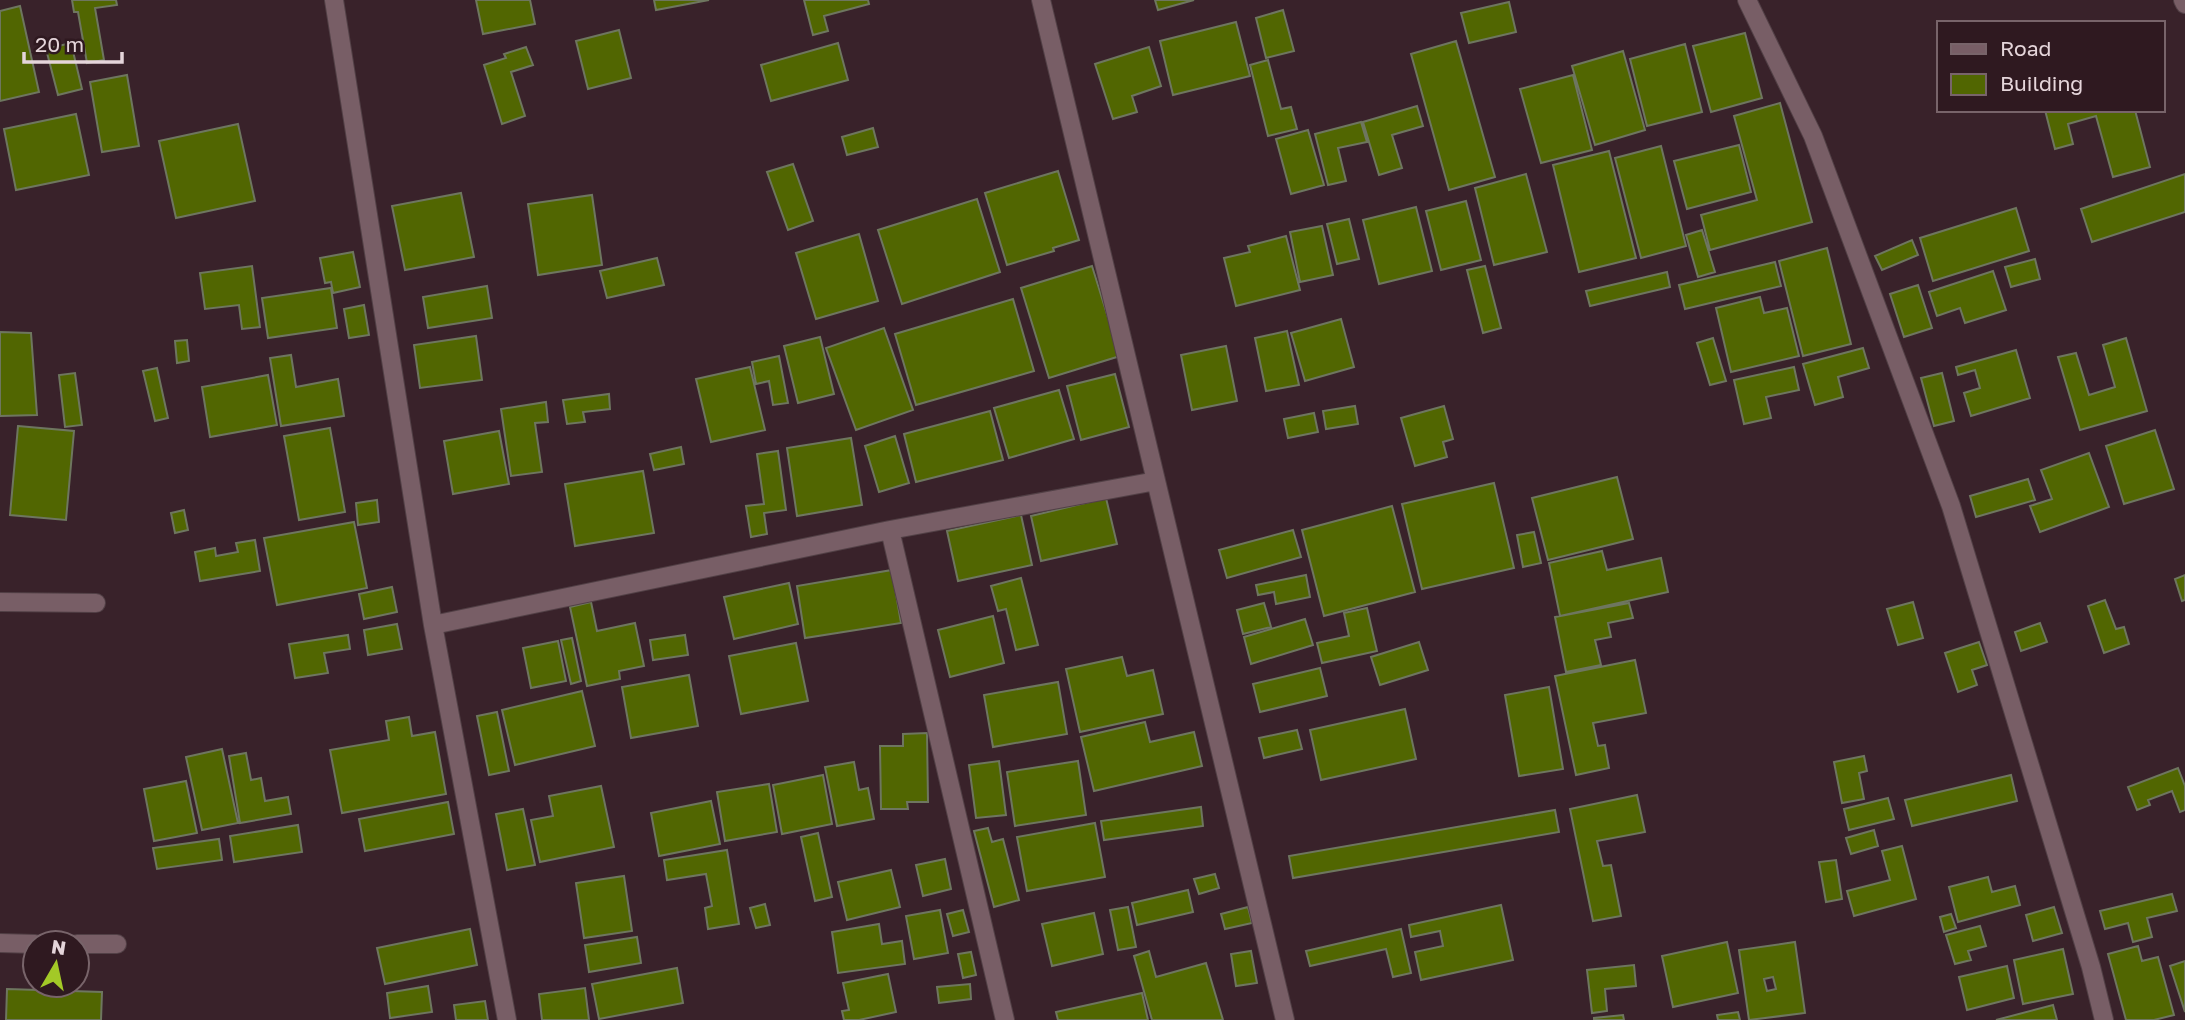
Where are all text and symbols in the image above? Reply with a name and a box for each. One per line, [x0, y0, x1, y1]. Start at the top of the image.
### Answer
scale bar [24, 21, 122, 65]
legend [1937, 21, 2164, 112]
text: 20 m [35, 31, 84, 57]
text: Road [2000, 35, 2051, 61]
text: Building [2000, 70, 2083, 96]
north arrow [21, 929, 91, 999]
text: N [50, 934, 68, 959]

